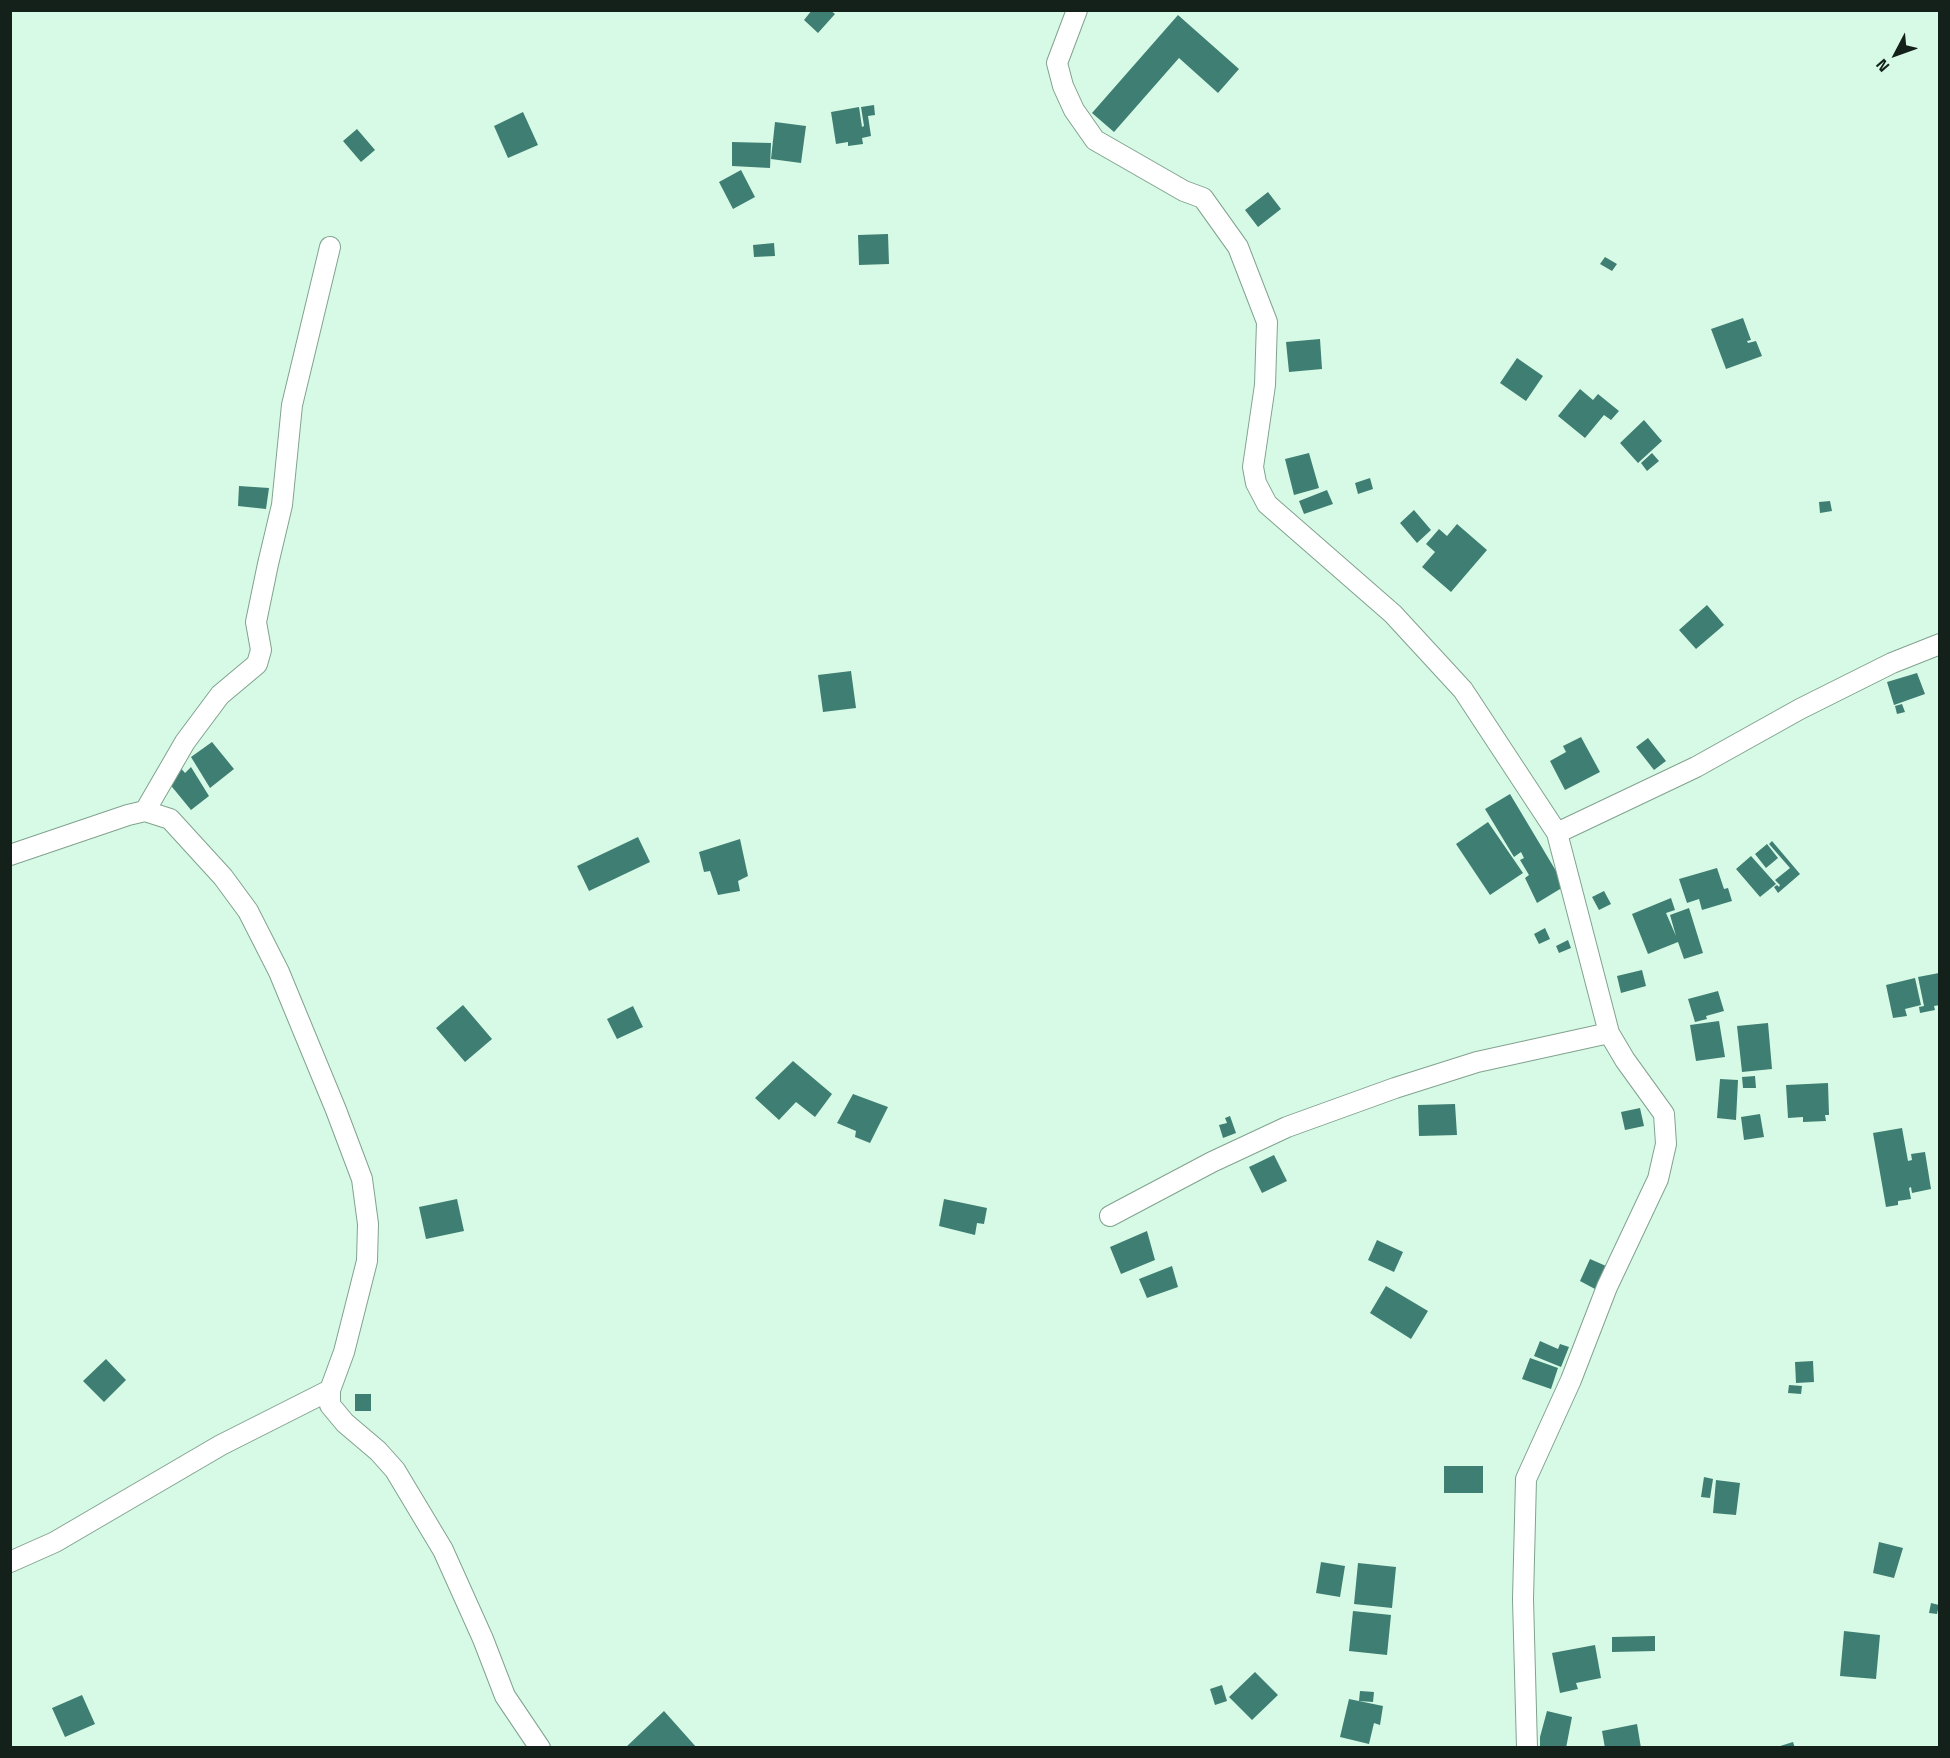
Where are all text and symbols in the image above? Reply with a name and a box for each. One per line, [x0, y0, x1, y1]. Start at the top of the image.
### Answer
north arrow [1866, 24, 1926, 84]
text: N [1870, 54, 1895, 78]

